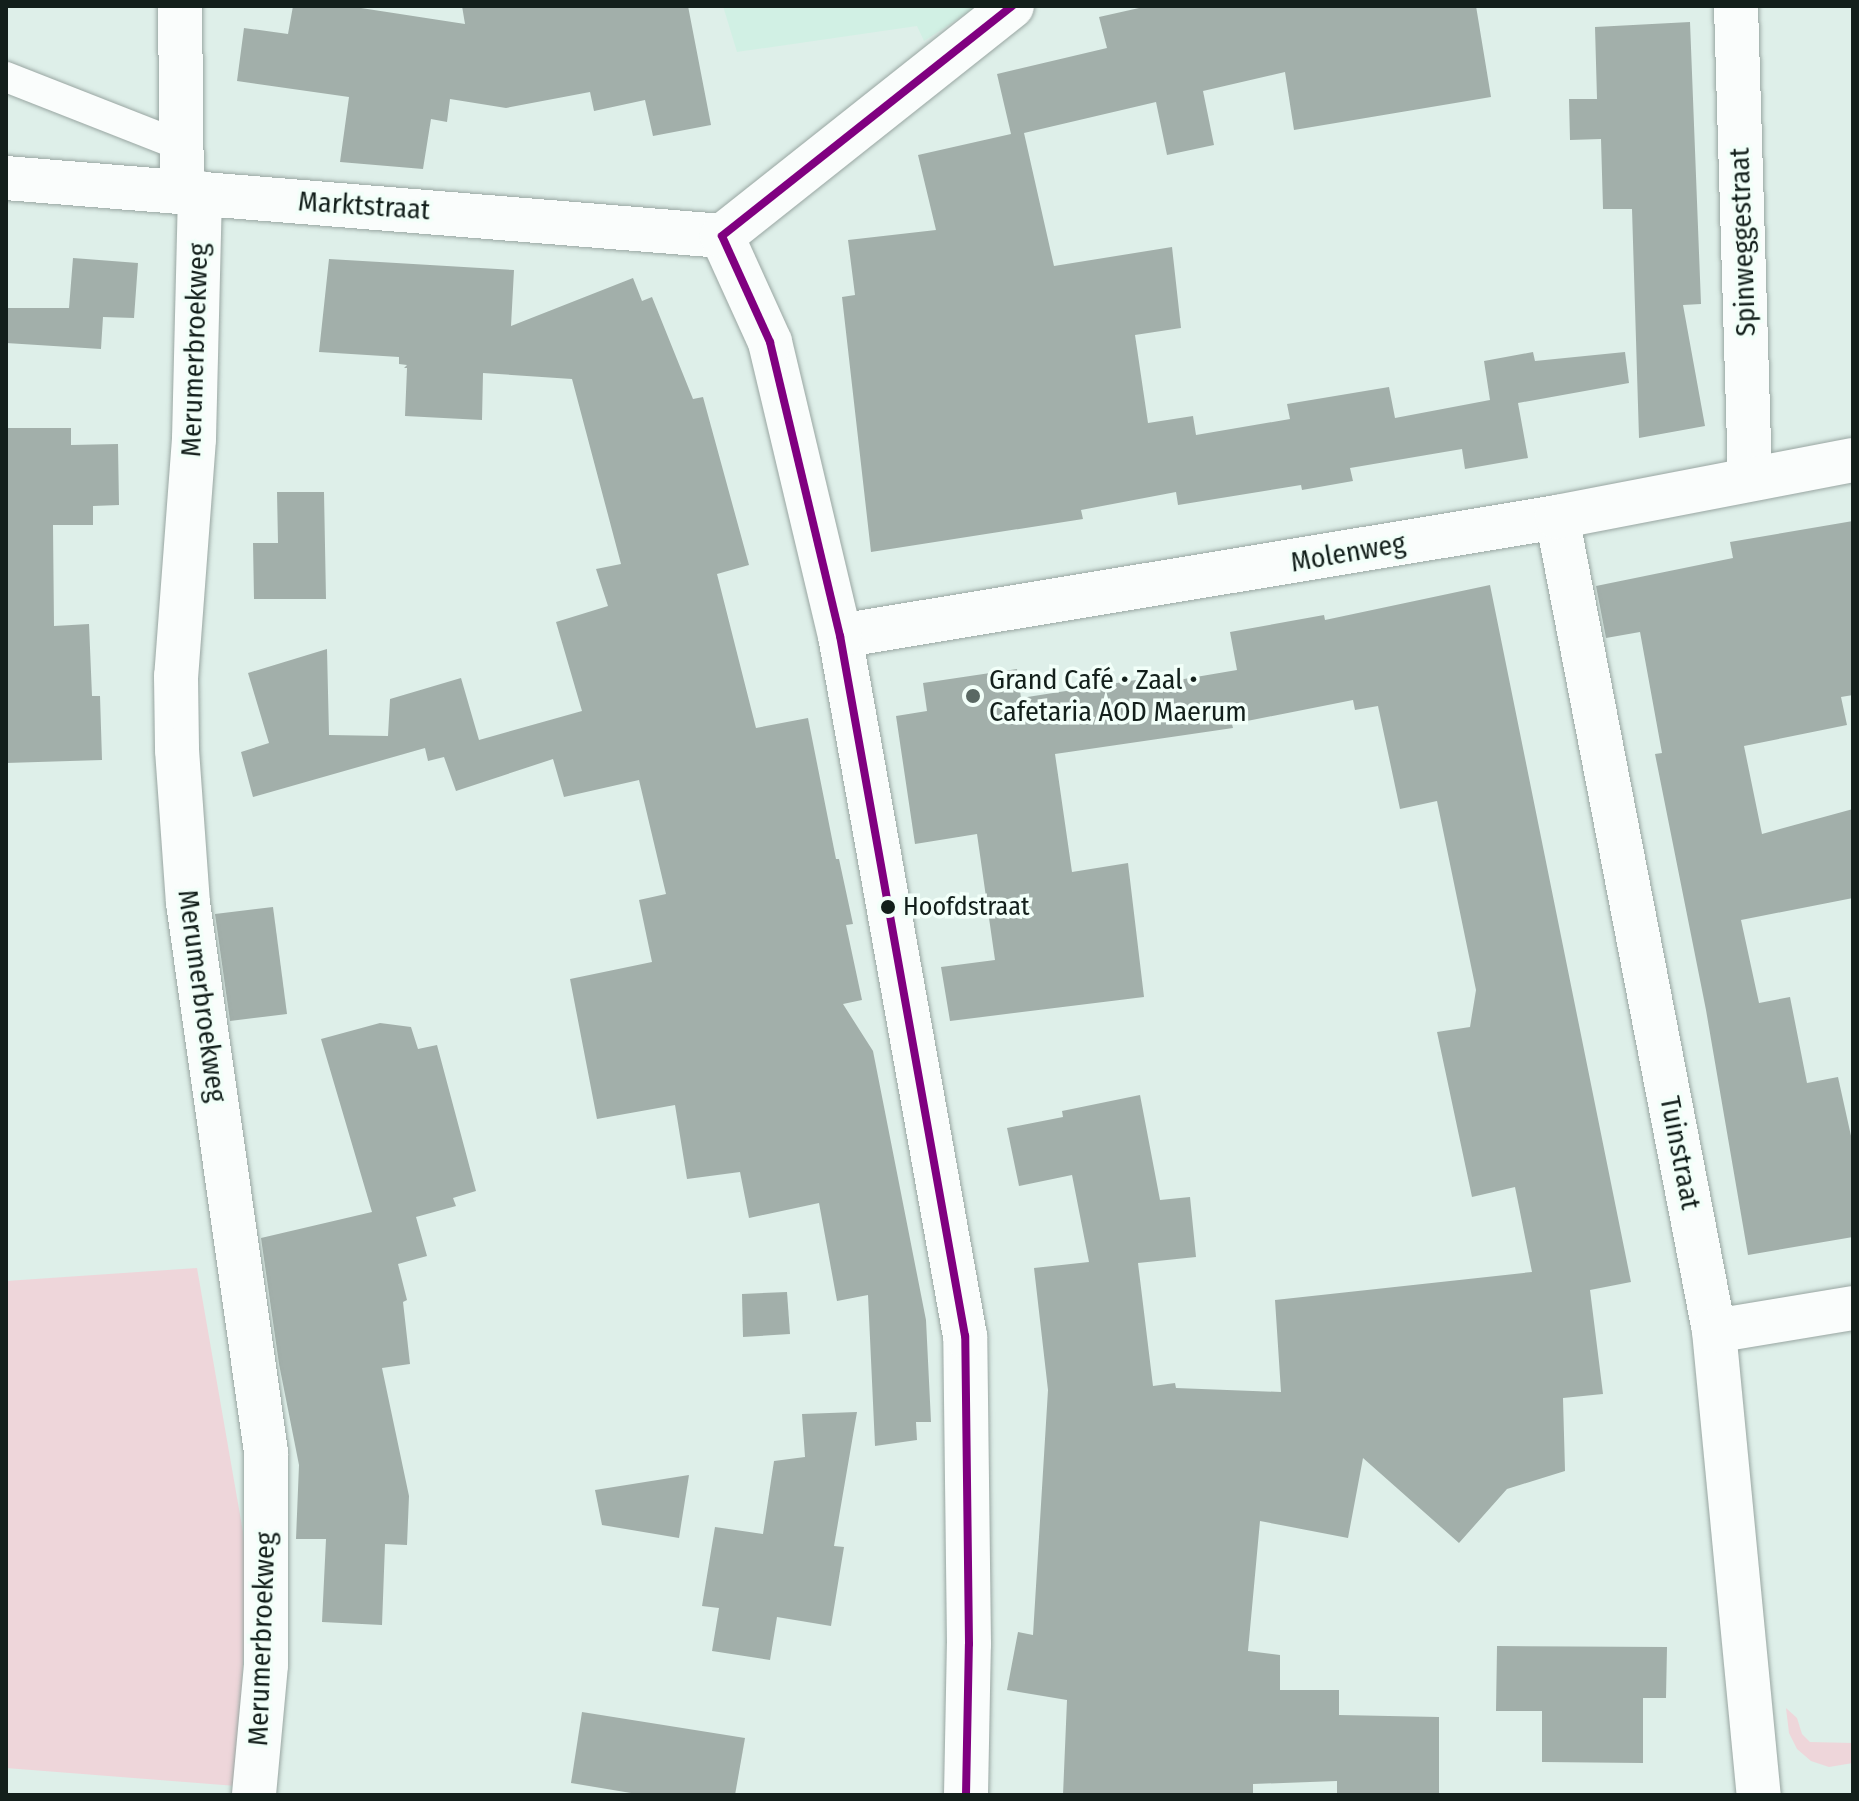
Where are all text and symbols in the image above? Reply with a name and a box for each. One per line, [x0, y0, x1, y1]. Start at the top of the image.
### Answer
street label: Spinweggestraat [1723, 147, 1763, 337]
street label: Marktstraat [297, 185, 431, 227]
street label: Merumerbroekweg [174, 242, 216, 458]
street label: Molenweg [1288, 526, 1408, 580]
place label: Grand Café • Zaal • Cafetaria AOD Maerum [989, 663, 1247, 729]
marker: Grand Café • Zaal • Cafetaria AOD Maerum [964, 687, 982, 705]
street label: Merumerbroekweg [170, 888, 234, 1104]
place label: Hoofdstraat [903, 891, 1029, 923]
marker: Hoofdstraat [880, 899, 896, 915]
street label: Tuinstraat [1653, 1093, 1707, 1213]
street label: Merumerbroekweg [241, 1531, 283, 1747]

